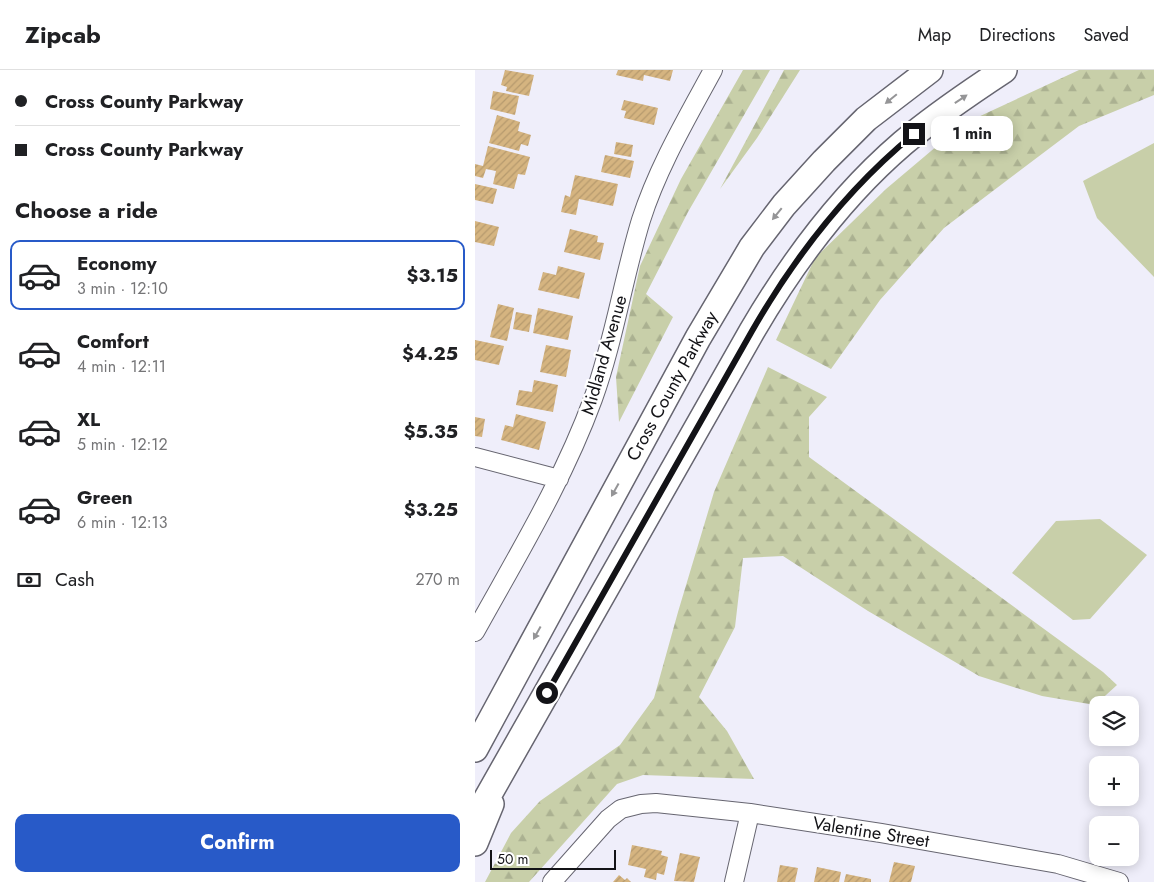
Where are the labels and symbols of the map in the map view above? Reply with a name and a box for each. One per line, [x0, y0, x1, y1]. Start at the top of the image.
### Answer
one-way arrow [885, 93, 898, 104]
one-way arrow [954, 94, 968, 104]
callout: 1 min [931, 116, 1014, 152]
route end [903, 123, 925, 145]
one-way arrow [771, 207, 782, 220]
street label: Midland Avenue [574, 292, 634, 418]
street label: Cross County Parkway [620, 306, 724, 466]
one-way arrow [611, 483, 619, 497]
one-way arrow [533, 626, 542, 639]
route start [536, 682, 558, 704]
street label: Valentine Street [811, 810, 932, 854]
scale bar [490, 847, 616, 870]

